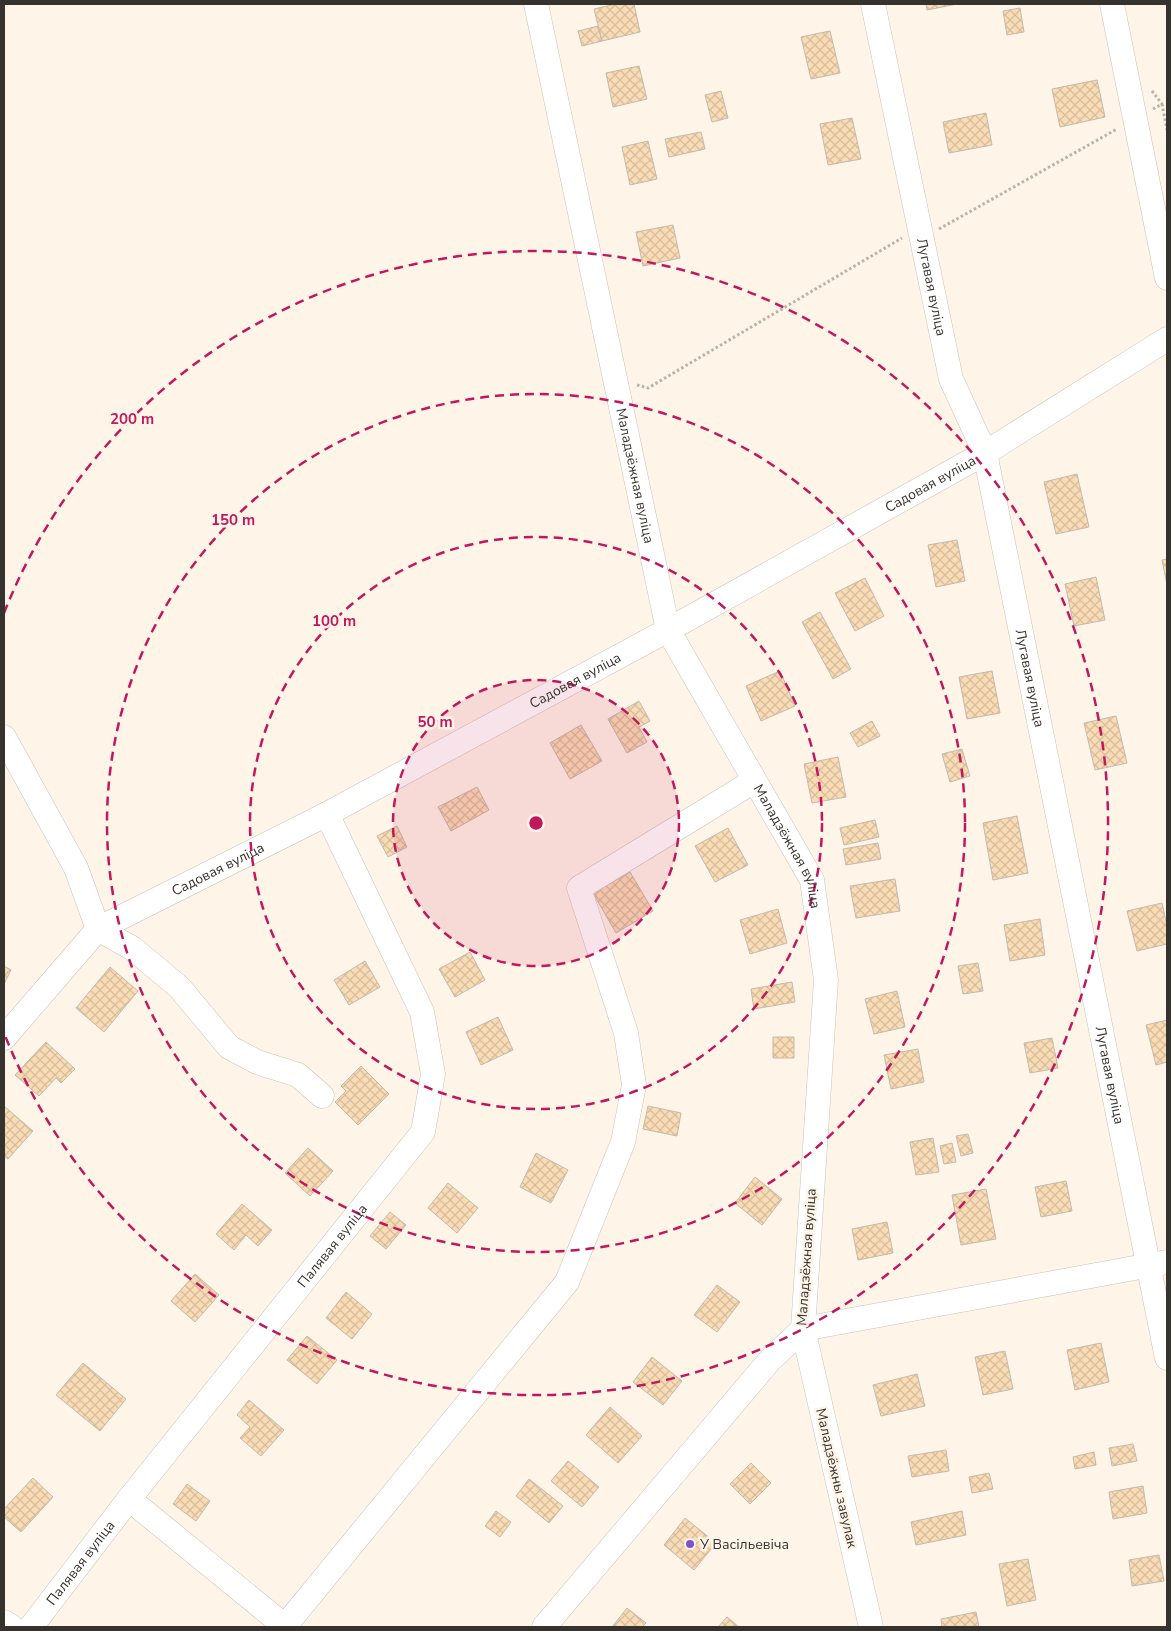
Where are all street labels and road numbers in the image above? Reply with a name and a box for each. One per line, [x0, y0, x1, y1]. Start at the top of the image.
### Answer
street label: Лугавая вуліца [912, 236, 951, 338]
street label: Маладзёжная вуліца [611, 406, 658, 545]
street label: Садовая вуліца [882, 451, 979, 517]
street label: Лугавая вуліца [1011, 627, 1049, 729]
street label: Садовая вуліца [526, 648, 624, 713]
street label: Маладзёжная вуліца [749, 781, 825, 910]
street label: Садовая вуліца [168, 838, 268, 901]
street label: Лугавая вуліца [1090, 1024, 1129, 1126]
street label: Маладзёжная вуліца [792, 1188, 821, 1326]
street label: Палявая вуліца [293, 1200, 372, 1292]
street label: Маладзёжны завулак [811, 1406, 862, 1551]
street label: Палявая вуліца [42, 1517, 119, 1609]

